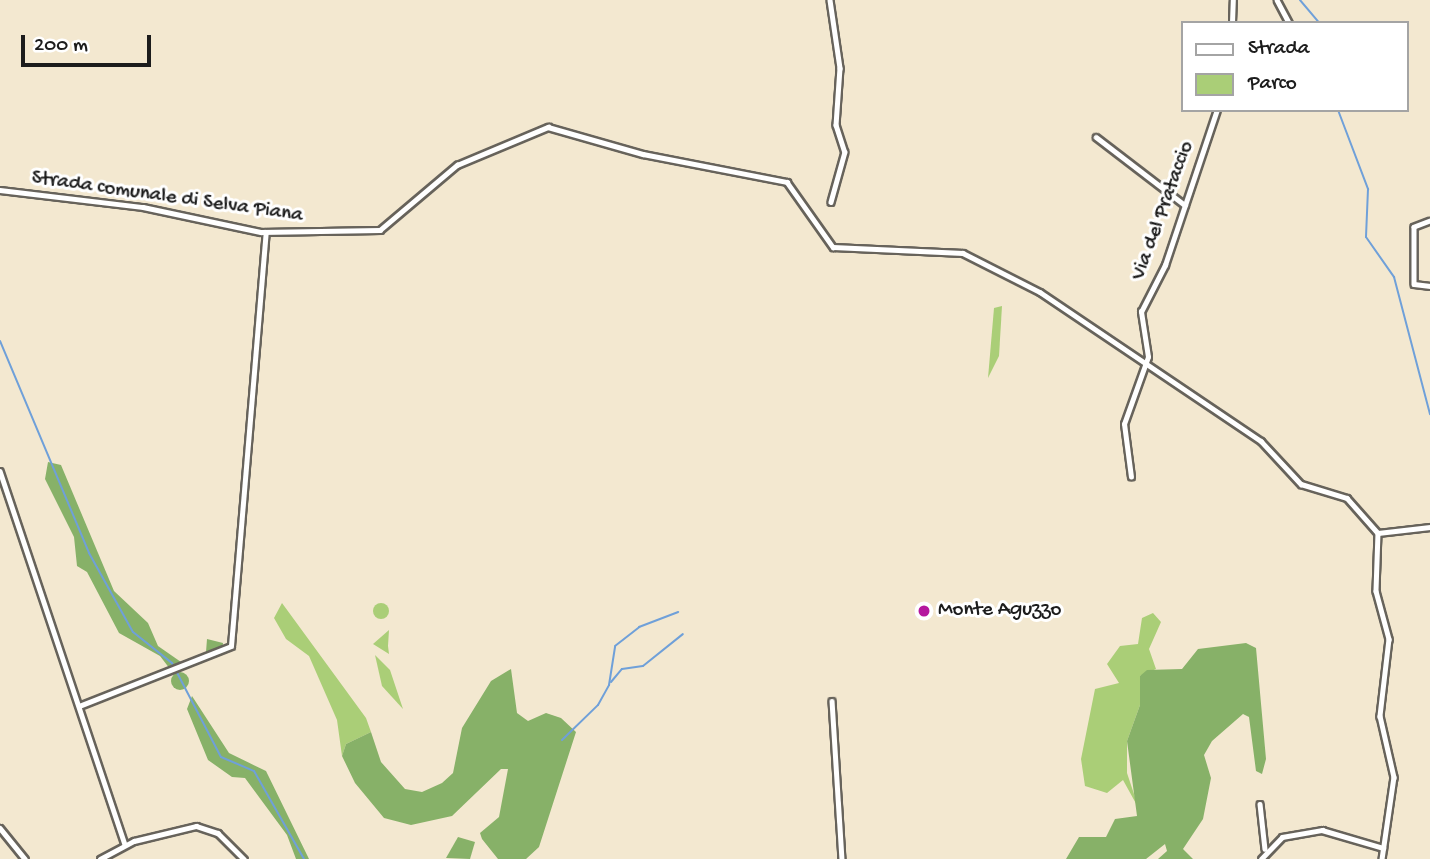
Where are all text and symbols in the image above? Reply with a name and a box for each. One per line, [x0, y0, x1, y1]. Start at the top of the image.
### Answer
scale bar [24, 21, 154, 65]
legend [1182, 21, 1409, 112]
text: 200 m [34, 34, 88, 59]
text: Strada [1248, 37, 1309, 62]
text: Parco [1248, 72, 1297, 97]
street label: Via del Prataccio [1127, 138, 1201, 284]
street label: Strada comunale di Selva Piana [30, 166, 304, 230]
place label: Monte Aguzzo [938, 598, 1061, 624]
marker: Monte Aguzzo [916, 603, 932, 619]

